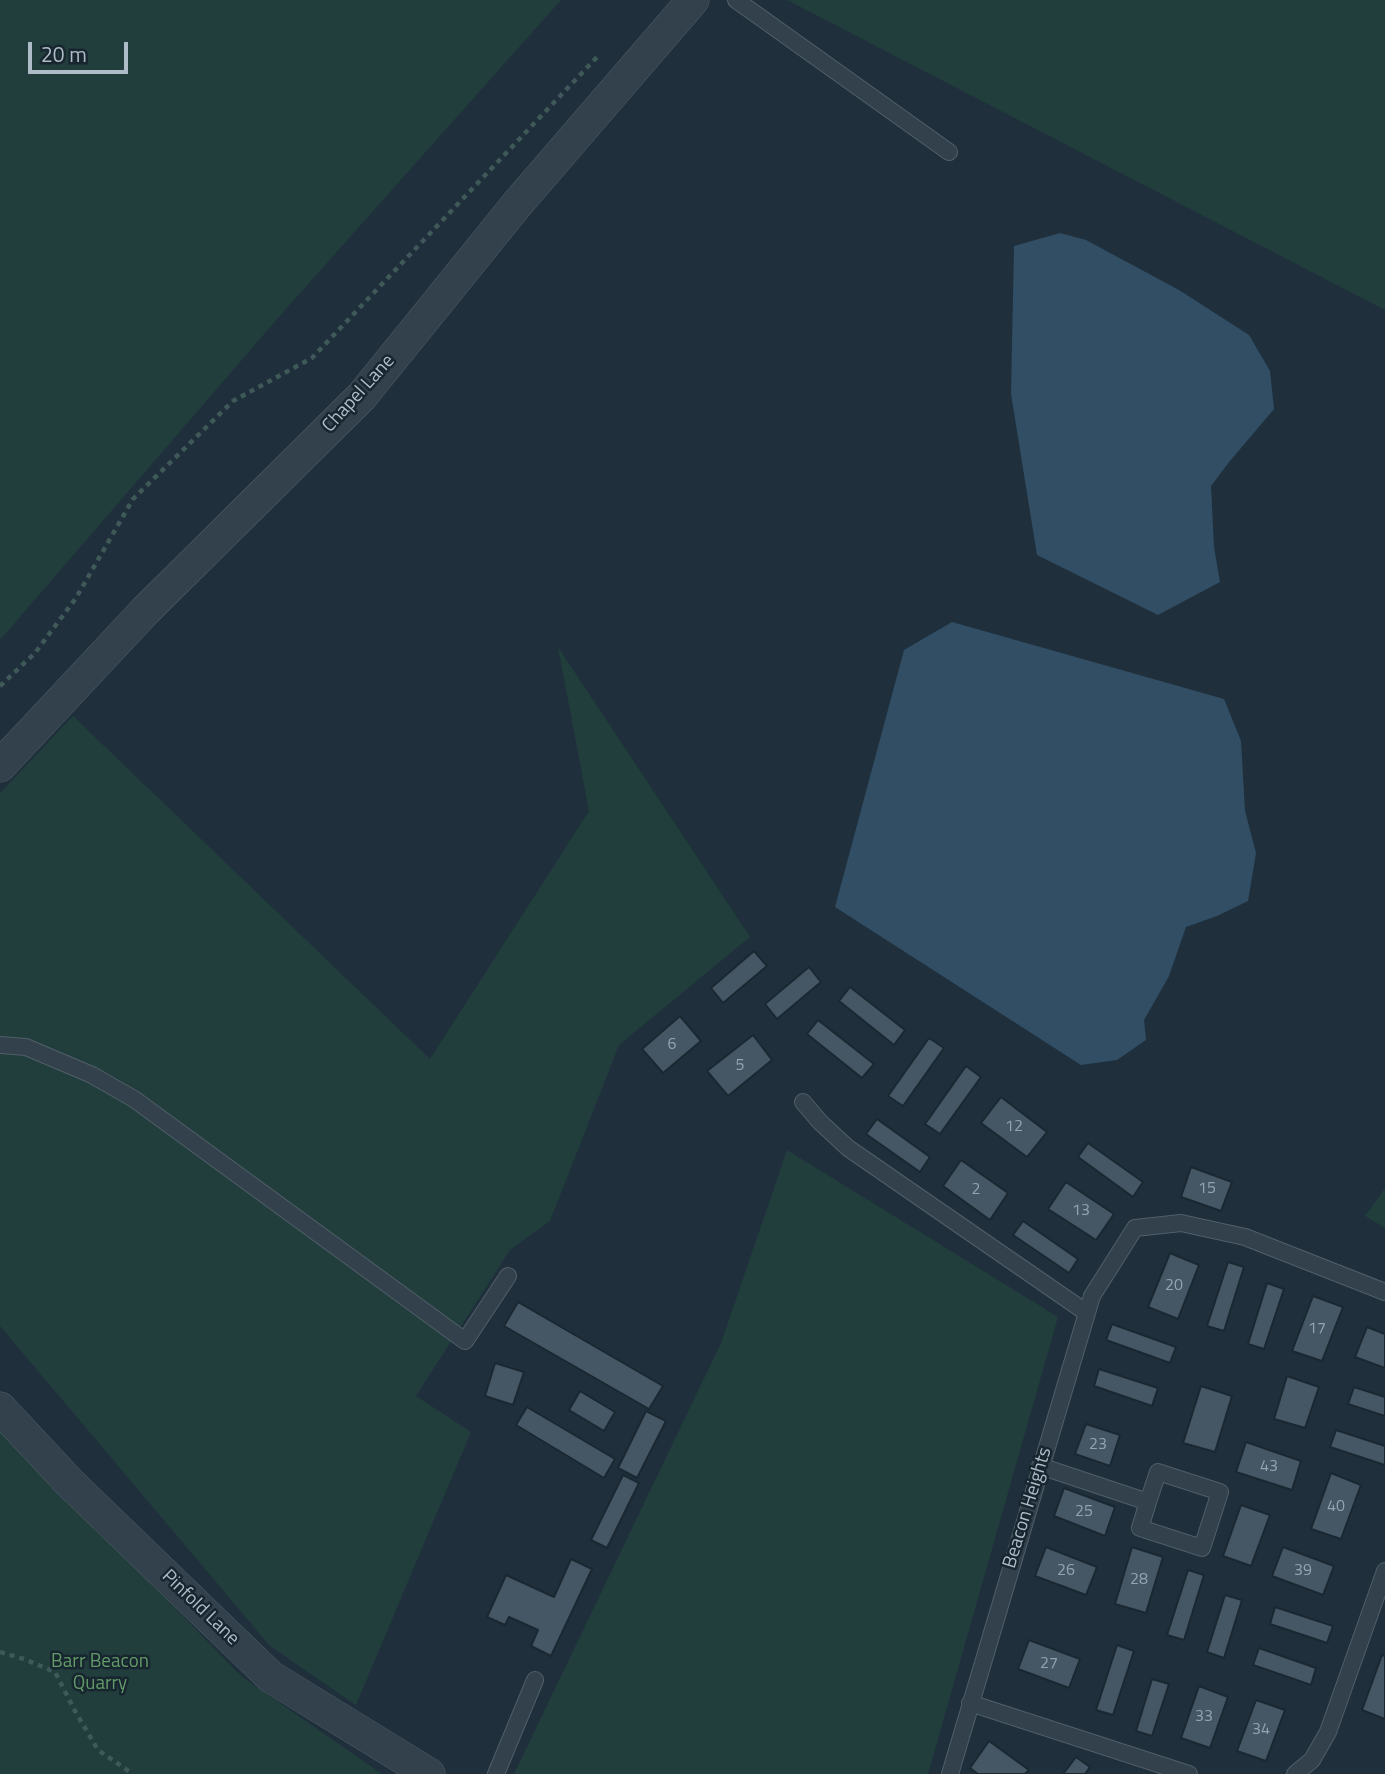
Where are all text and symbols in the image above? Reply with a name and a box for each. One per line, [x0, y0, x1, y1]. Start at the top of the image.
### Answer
scale bar [32, 28, 131, 72]
text: 20 m [41, 38, 87, 70]
street label: Chapel Lane [318, 350, 400, 438]
house number: 6 [668, 1035, 676, 1055]
house number: 5 [736, 1056, 744, 1076]
house number: 12 [1005, 1117, 1023, 1137]
house number: 15 [1198, 1179, 1216, 1199]
house number: 2 [972, 1180, 980, 1200]
house number: 13 [1072, 1201, 1090, 1221]
house number: 20 [1165, 1276, 1183, 1296]
house number: 17 [1308, 1319, 1326, 1339]
house number: 23 [1089, 1435, 1107, 1455]
street label: Beacon Heights [999, 1445, 1057, 1571]
house number: 43 [1260, 1457, 1278, 1477]
house number: 40 [1327, 1497, 1345, 1517]
house number: 25 [1075, 1502, 1093, 1522]
house number: 26 [1057, 1561, 1075, 1581]
house number: 39 [1294, 1561, 1312, 1581]
street label: Pinfold Lane [157, 1565, 243, 1651]
house number: 28 [1130, 1570, 1148, 1590]
park label: Barr Beacon Quarry [51, 1651, 149, 1695]
house number: 27 [1040, 1654, 1058, 1674]
house number: 33 [1195, 1707, 1213, 1727]
house number: 34 [1252, 1720, 1270, 1740]

